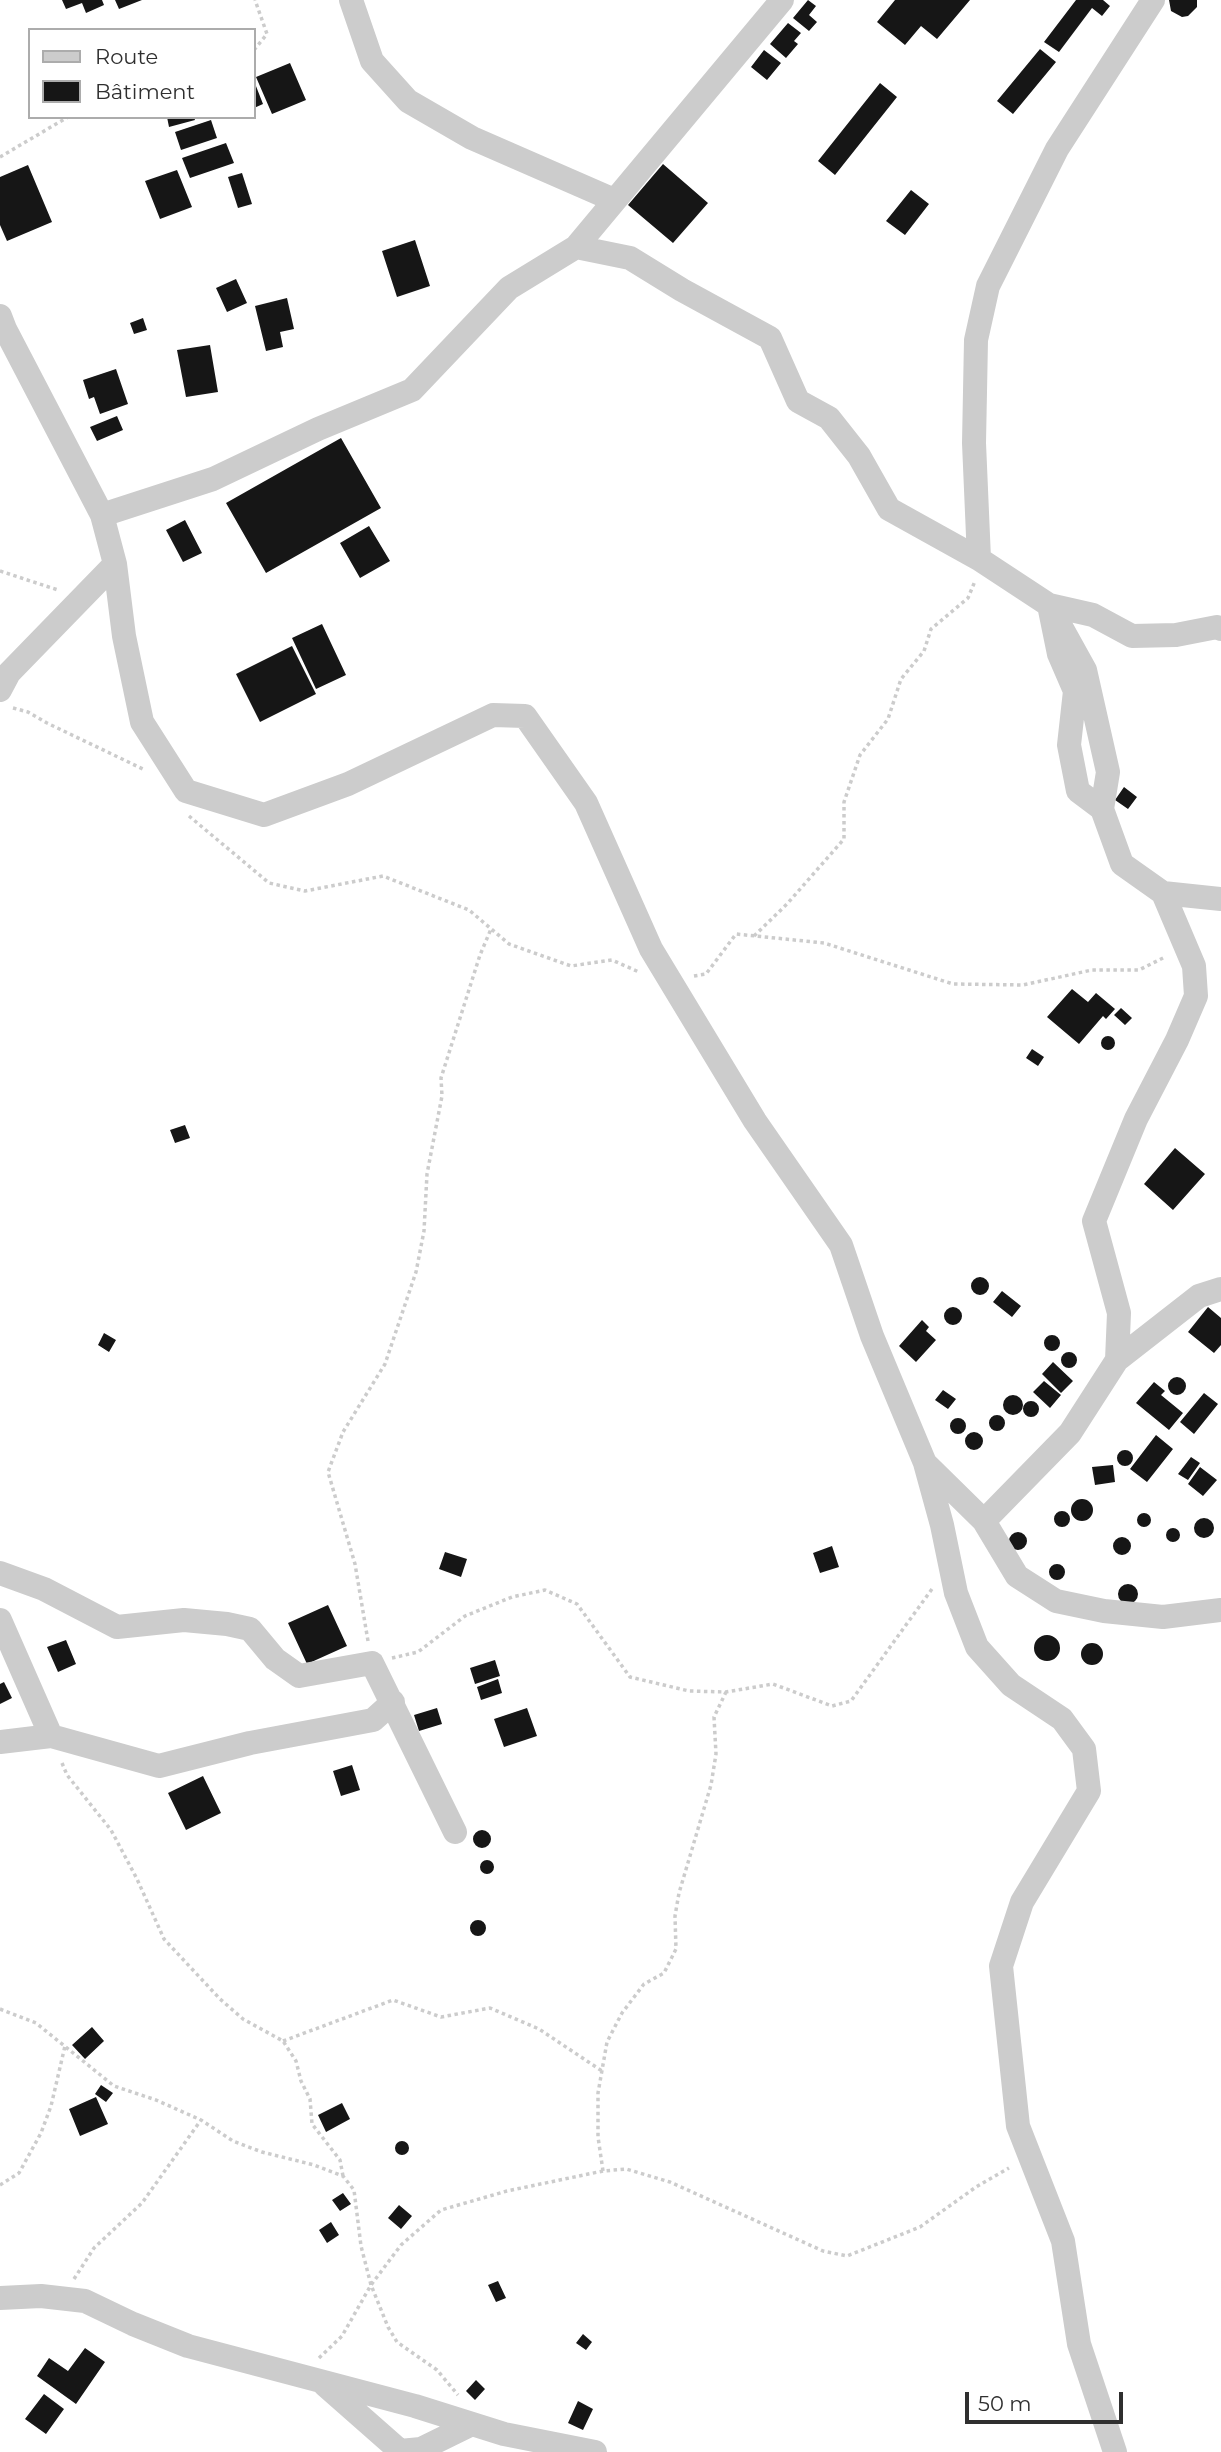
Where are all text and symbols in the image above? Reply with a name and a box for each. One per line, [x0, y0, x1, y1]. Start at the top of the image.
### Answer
legend [28, 28, 256, 119]
text: Route [95, 44, 158, 69]
text: Bâtiment [95, 79, 195, 104]
scale bar [969, 2378, 1126, 2422]
text: 50 m [978, 2391, 1032, 2416]

